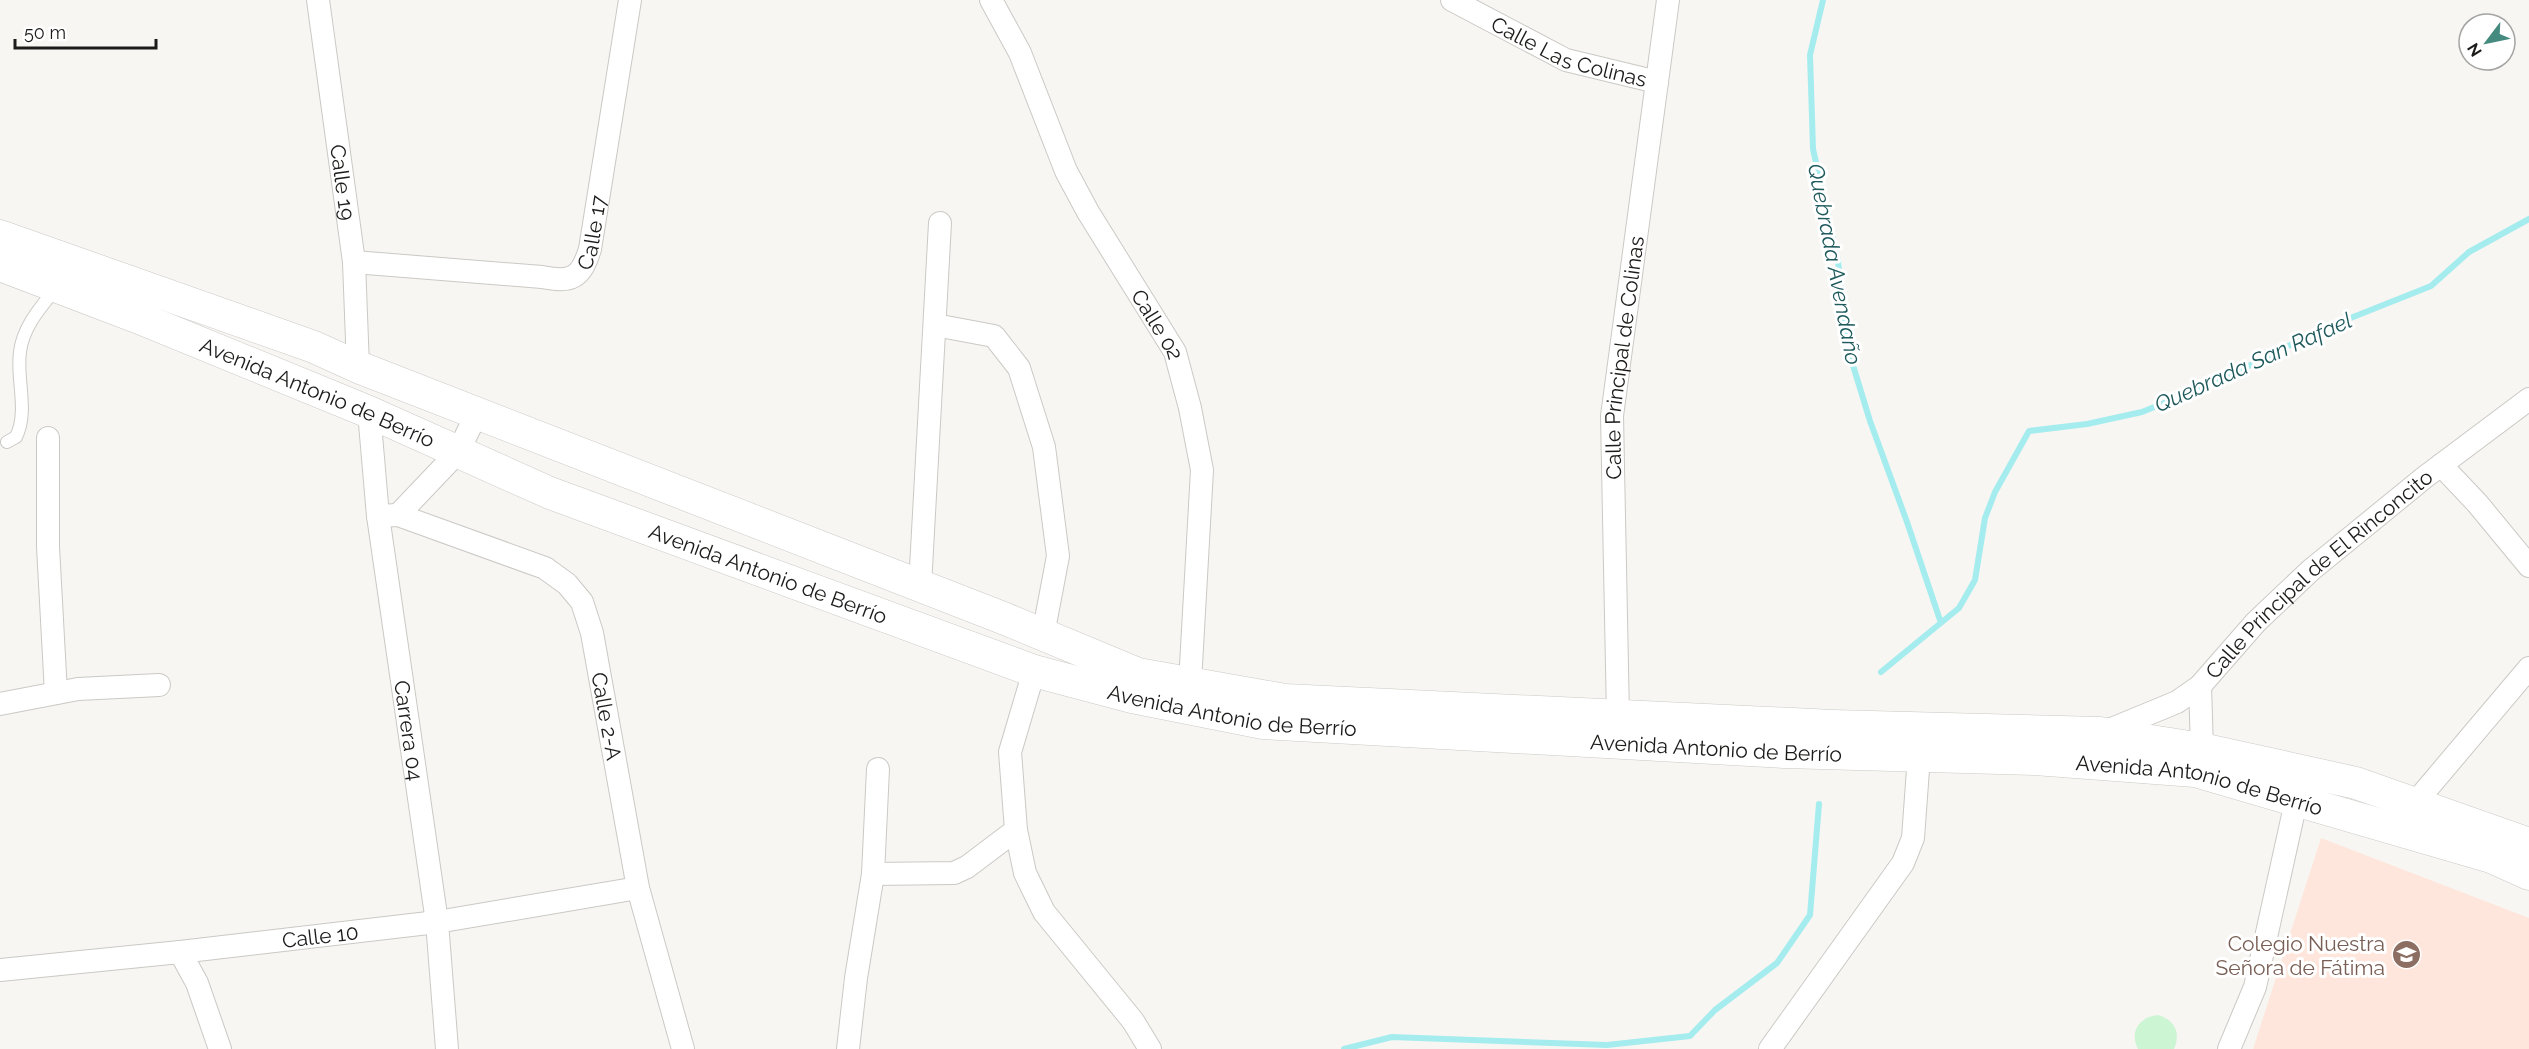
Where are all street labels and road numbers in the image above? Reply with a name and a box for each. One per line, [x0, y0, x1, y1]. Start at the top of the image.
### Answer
street label: Calle Las Colinas [1487, 11, 1649, 92]
street label: Calle 19 [325, 143, 361, 222]
street label: Calle 17 [571, 193, 611, 274]
street label: Calle Principal de Colinas [1599, 234, 1649, 480]
street label: Calle 02 [1126, 284, 1189, 362]
street label: Avenida Antonio de Berrío [197, 332, 439, 452]
street label: Calle Principal de El Rinconcito [2200, 464, 2437, 684]
street label: Avenida Antonio de Berrío [646, 518, 891, 628]
street label: Calle 2-A [587, 670, 627, 762]
street label: Carrera 04 [390, 679, 429, 782]
street label: Avenida Antonio de Berrío [1105, 679, 1357, 741]
street label: Avenida Antonio de Berrío [1590, 729, 1842, 766]
street label: Avenida Antonio de Berrío [2075, 750, 2326, 820]
street label: Calle 10 [281, 919, 360, 953]

